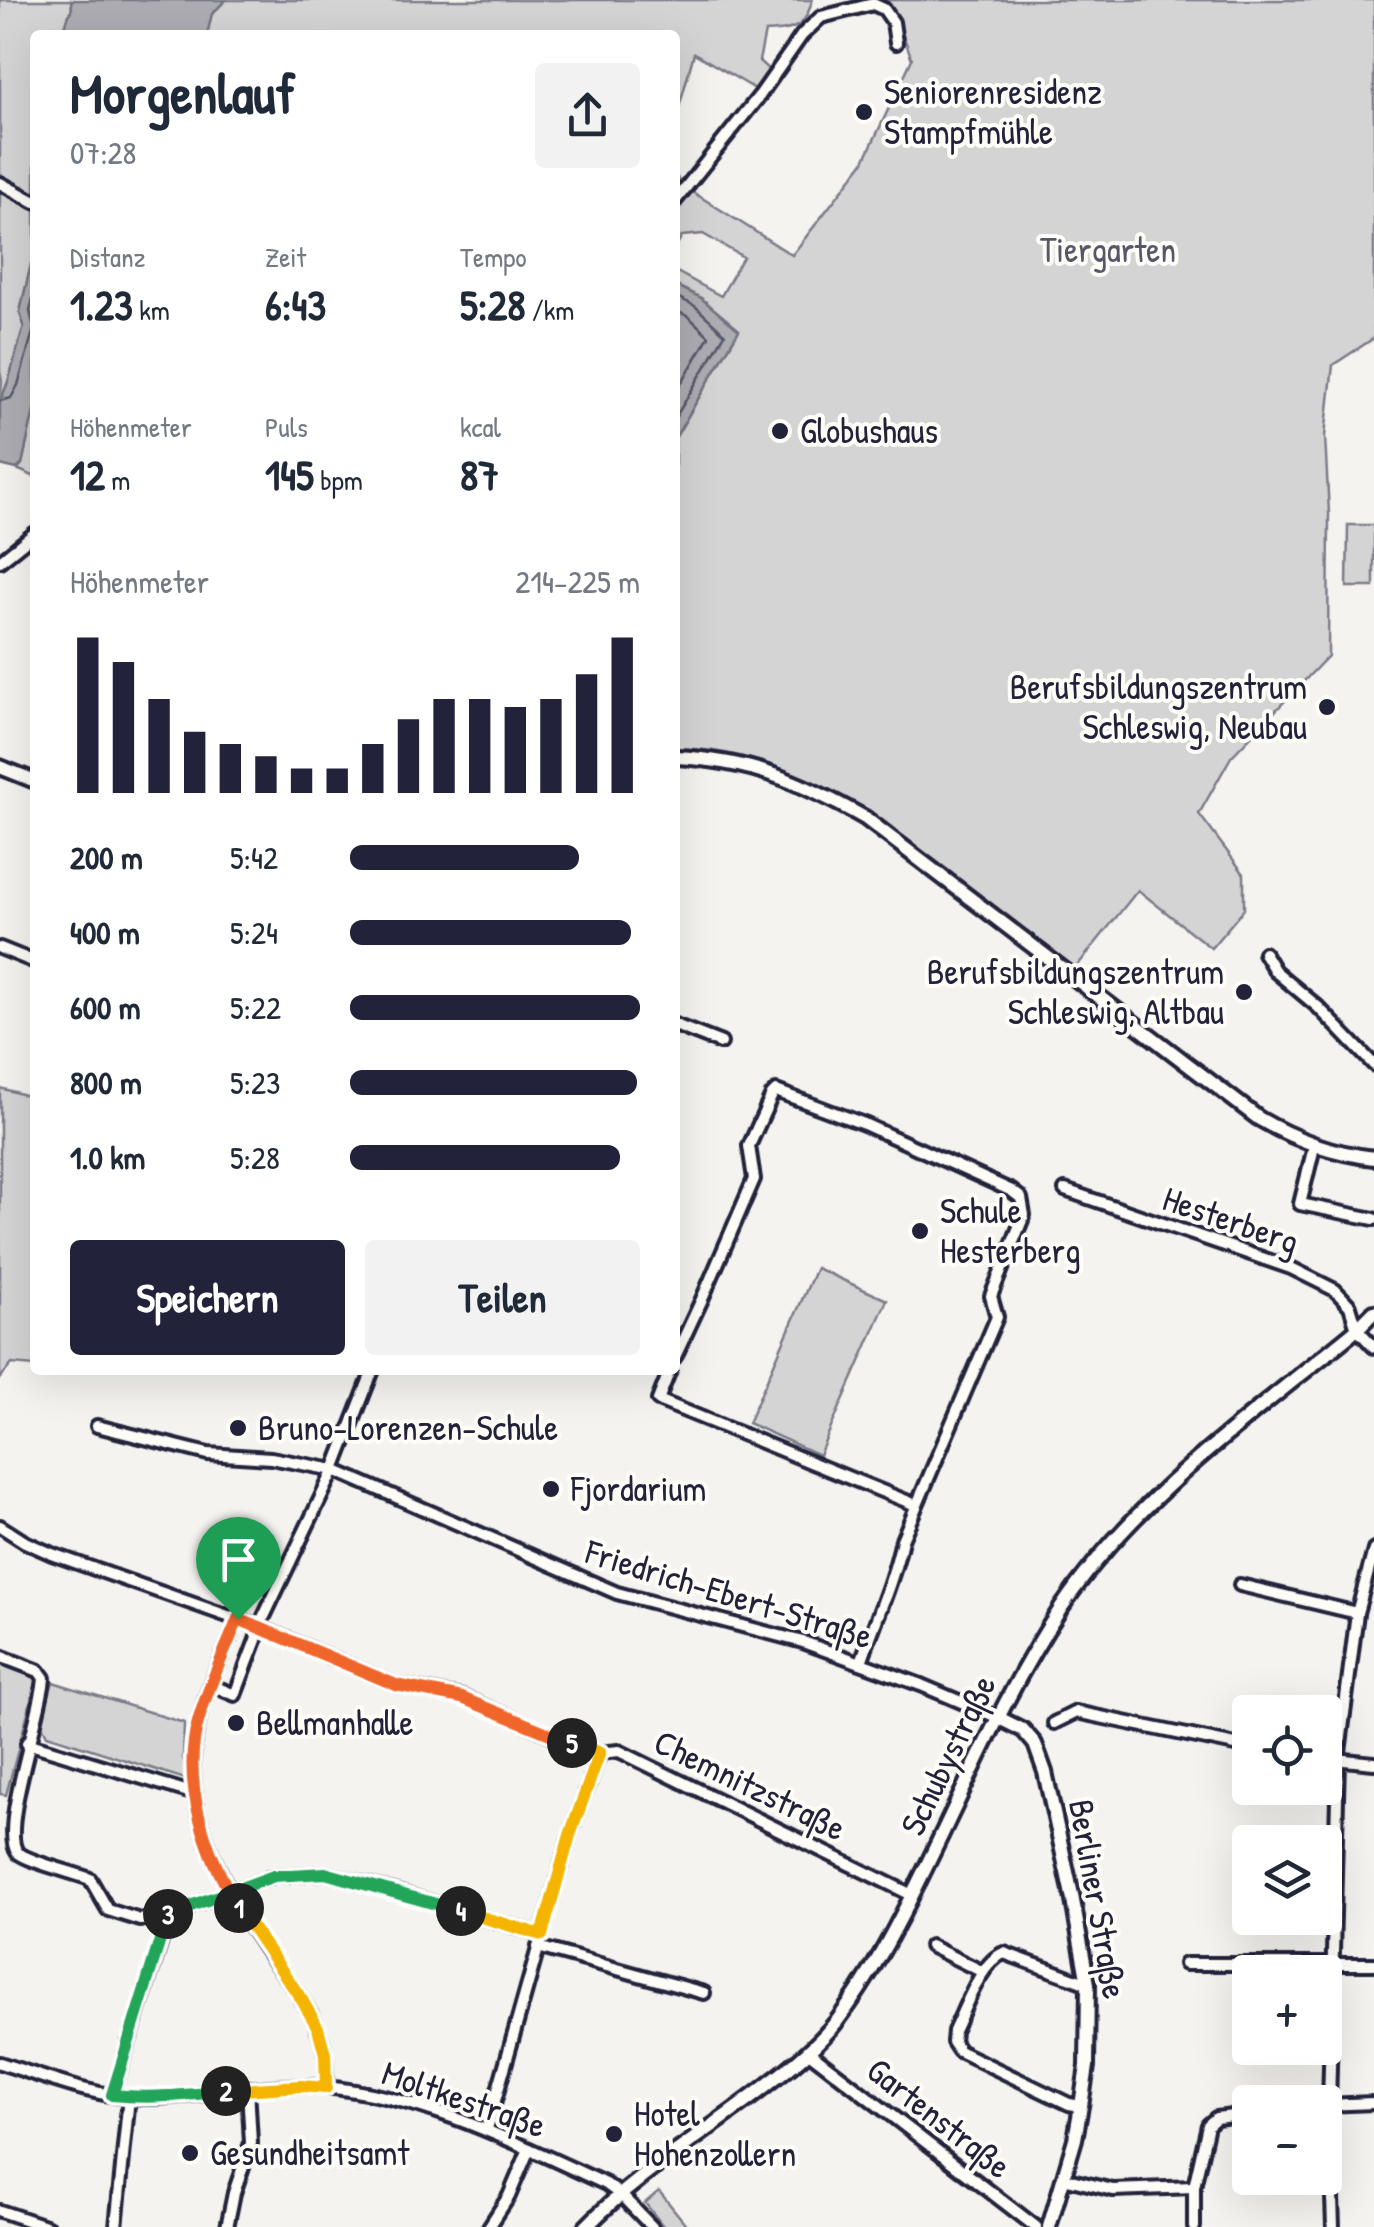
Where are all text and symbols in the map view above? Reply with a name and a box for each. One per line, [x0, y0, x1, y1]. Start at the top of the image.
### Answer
text: Morgenlauf [70, 56, 295, 130]
button: share [535, 63, 640, 168]
place label: Seniorenresidenz Stampfmühle [884, 68, 1102, 155]
marker: Seniorenresidenz Stampfmühle [853, 101, 875, 123]
text: 07:28 [70, 131, 136, 174]
park label: Tiergarten [1040, 226, 1176, 273]
text: Distanz [70, 238, 146, 276]
text: Zeit [265, 238, 306, 276]
text: Tempo [460, 238, 527, 276]
text: 1.23 [70, 276, 133, 333]
text: 6:43 [265, 276, 326, 333]
text: 5:28 [460, 276, 525, 333]
text: km [133, 291, 170, 329]
text: /km [525, 291, 574, 329]
place label: Globushaus [800, 407, 938, 454]
text: Höhenmeter [70, 408, 192, 446]
text: Puls [265, 408, 308, 446]
text: kcal [460, 408, 501, 446]
marker: Globushaus [769, 420, 791, 442]
text: 12 [70, 446, 105, 503]
text: 145 [265, 446, 314, 503]
text: 87 [460, 446, 499, 503]
text: m [105, 461, 130, 499]
text: bpm [314, 461, 363, 499]
text: Höhenmeter [70, 560, 209, 603]
text: 214–225 m [515, 560, 640, 603]
place label: Berufsbildungszentrum Schleswig, Neubau [1010, 663, 1307, 750]
marker: Berufsbildungszentrum Schleswig, Neubau [1316, 696, 1338, 718]
text: 200 m [70, 836, 143, 879]
text: 5:42 [230, 836, 278, 879]
text: 400 m [70, 911, 140, 954]
text: 5:24 [230, 911, 278, 954]
place label: Berufsbildungszentrum Schleswig, Altbau [927, 948, 1224, 1035]
marker: Berufsbildungszentrum Schleswig, Altbau [1233, 981, 1255, 1003]
text: 600 m [70, 986, 141, 1029]
text: 5:22 [230, 986, 281, 1029]
text: 800 m [70, 1061, 142, 1104]
text: 5:23 [230, 1061, 280, 1104]
text: 1.0 km [70, 1136, 145, 1179]
text: 5:28 [230, 1136, 280, 1179]
street label: Hesterberg [1157, 1174, 1305, 1265]
place label: Schule Hesterberg [940, 1187, 1081, 1274]
marker: Schule Hesterberg [909, 1220, 931, 1242]
button: Speichern [70, 1240, 345, 1355]
button: Teilen [365, 1240, 640, 1355]
place label: Bruno-Lorenzen-Schule [258, 1404, 558, 1451]
marker: Bruno-Lorenzen-Schule [227, 1417, 249, 1439]
place label: Fjordarium [570, 1465, 706, 1512]
marker: Fjordarium [540, 1478, 562, 1500]
pin [196, 1517, 281, 1620]
street label: Friedrich-Ebert-Straße [579, 1527, 878, 1659]
icon: arrive [211, 1532, 266, 1587]
street label: Schubystraße [889, 1667, 1007, 1843]
map controls [1232, 1695, 1342, 2195]
button: locate [1232, 1695, 1342, 1805]
place label: Bellmanhalle [256, 1699, 414, 1746]
marker: Bellmanhalle [225, 1712, 247, 1734]
pin: 5 [547, 1718, 597, 1768]
street label: Chemnitzstraße [647, 1718, 854, 1851]
text: 5 [566, 1724, 578, 1762]
street label: Berliner Straße [1058, 1796, 1139, 2002]
button: layers [1232, 1825, 1342, 1935]
pin: 1 [214, 1883, 264, 1933]
pin: 4 [436, 1886, 486, 1936]
pin: 3 [143, 1889, 193, 1939]
text: 1 [234, 1889, 244, 1927]
text: 4 [456, 1892, 466, 1930]
text: 3 [162, 1895, 174, 1933]
button: + [1232, 1955, 1342, 2065]
street label: Gartenstraße [857, 2046, 1021, 2189]
street label: Moltkestraße [376, 2049, 552, 2148]
pin: 2 [201, 2066, 251, 2116]
text: 2 [219, 2072, 233, 2110]
button: − [1232, 2085, 1342, 2195]
place label: Hotel Hohenzollern [634, 2090, 796, 2177]
marker: Hotel Hohenzollern [603, 2123, 625, 2145]
place label: Gesundheitsamt [210, 2129, 410, 2176]
marker: Gesundheitsamt [179, 2142, 201, 2164]

